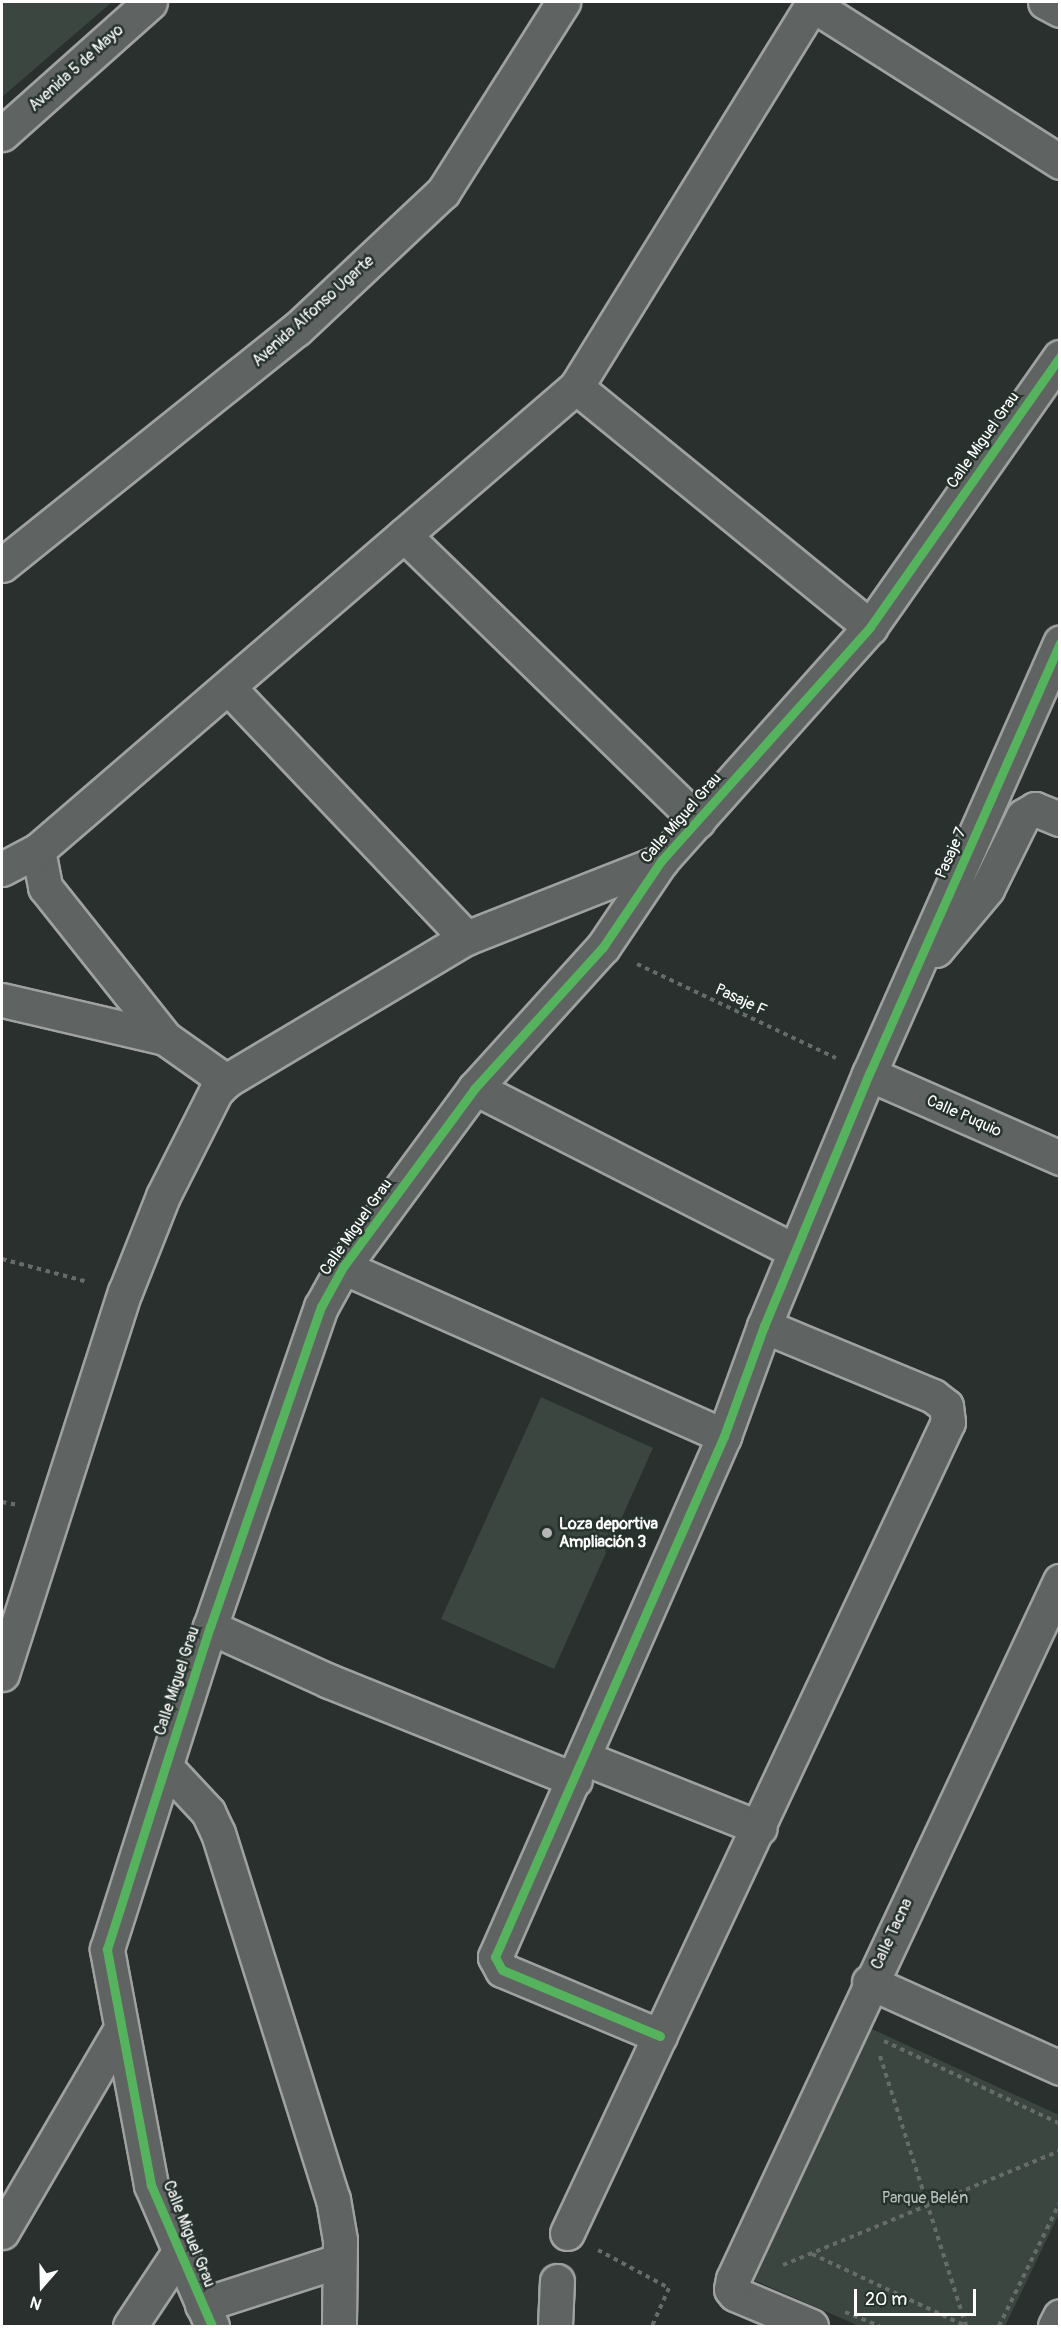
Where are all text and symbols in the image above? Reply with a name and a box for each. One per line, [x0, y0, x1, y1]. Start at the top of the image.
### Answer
street label: Avenida 5 de Mayo [25, 20, 127, 116]
street label: Avenida Alfonso Ugarte [248, 251, 378, 371]
street label: Calle Miguel Grau [943, 388, 1023, 492]
street label: Calle Miguel Grau [637, 769, 725, 867]
street label: Pasaje 7 [931, 825, 971, 881]
street label: Pasaje F [712, 980, 770, 1020]
street label: Calle Puquio [923, 1091, 1005, 1141]
street label: Calle Miguel Grau [316, 1175, 396, 1279]
place label: Loza deportiva Ampliación 3 [559, 1514, 658, 1552]
marker: Loza deportiva Ampliación 3 [540, 1526, 554, 1540]
street label: Calle Miguel Grau [150, 1624, 204, 1738]
street label: Calle Tacna [867, 1895, 917, 1973]
street label: Calle Miguel Grau [159, 2178, 219, 2290]
park label: Parque Belén [882, 2188, 968, 2208]
north arrow [12, 2256, 72, 2316]
scale bar [857, 2277, 978, 2315]
text: 20 m [865, 2288, 907, 2311]
text: N [27, 2292, 44, 2314]

